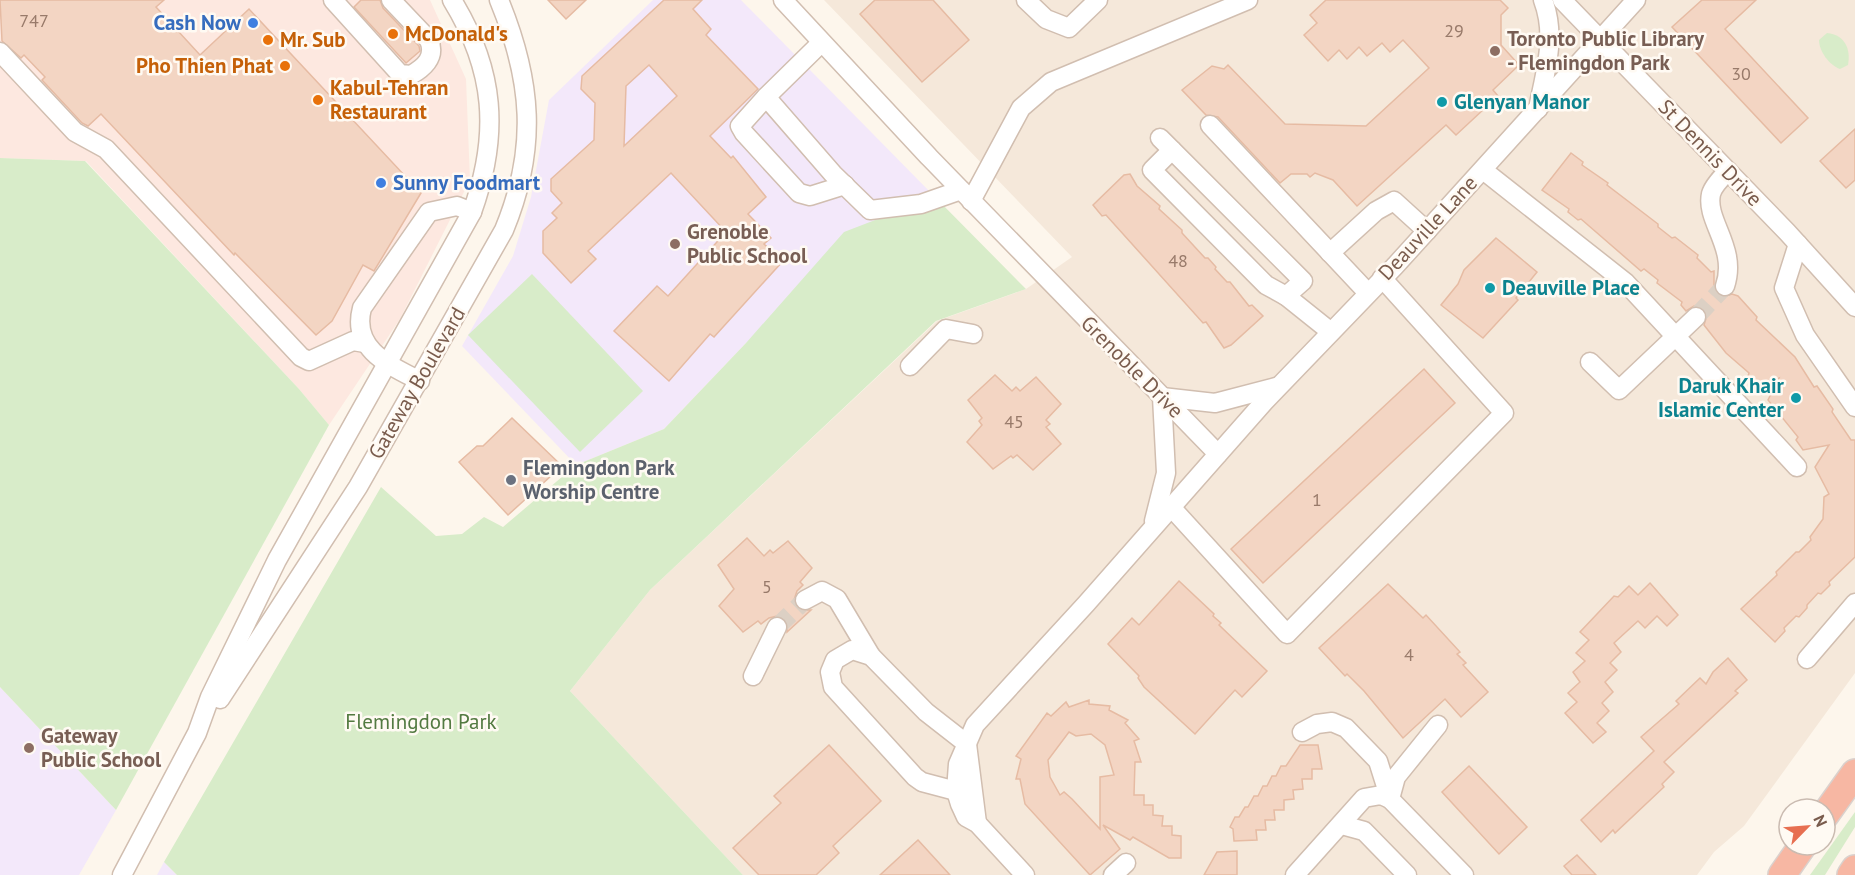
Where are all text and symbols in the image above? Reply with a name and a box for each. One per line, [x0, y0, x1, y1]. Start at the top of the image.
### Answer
house number: 747 [19, 9, 49, 32]
place label: Cash Now [153, 9, 242, 36]
marker: Cash Now [246, 16, 260, 30]
house number: 29 [1444, 19, 1464, 42]
place label: McDonald's [405, 20, 508, 47]
place label: Toronto Public Library - Flemingdon Park [1507, 25, 1705, 76]
place label: Mr. Sub [280, 26, 346, 53]
marker: McDonald's [386, 27, 400, 41]
marker: Mr. Sub [261, 33, 275, 47]
marker: Toronto Public Library - Flemingdon Park [1488, 44, 1502, 58]
place label: Pho Thien Phat [136, 52, 274, 79]
marker: Pho Thien Phat [278, 59, 292, 73]
house number: 30 [1731, 62, 1751, 85]
place label: Kabul-Tehran Restaurant [330, 74, 448, 125]
place label: Glenyan Manor [1454, 88, 1590, 115]
marker: Kabul-Tehran Restaurant [311, 93, 325, 107]
street label: St Dennis Drive [1653, 93, 1768, 212]
marker: Glenyan Manor [1435, 95, 1449, 109]
place label: Sunny Foodmart [393, 169, 541, 196]
street label: Deauville Lane [1372, 170, 1483, 286]
marker: Sunny Foodmart [374, 176, 388, 190]
place label: Grenoble Public School [687, 218, 808, 269]
marker: Grenoble Public School [668, 237, 682, 251]
house number: 48 [1168, 249, 1188, 272]
place label: Deauville Place [1502, 274, 1640, 301]
marker: Deauville Place [1483, 281, 1497, 295]
street label: Gateway Boulevard [362, 302, 471, 464]
street label: Grenoble Drive [1075, 310, 1189, 424]
place label: Daruk Khair Islamic Center [1658, 372, 1785, 423]
marker: Daruk Khair Islamic Center [1789, 391, 1803, 405]
house number: 45 [1004, 410, 1024, 433]
place label: Flemingdon Park Worship Centre [523, 454, 675, 505]
marker: Flemingdon Park Worship Centre [504, 473, 518, 487]
house number: 1 [1312, 488, 1322, 511]
house number: 5 [762, 575, 772, 598]
house number: 4 [1404, 643, 1414, 666]
park label: Flemingdon Park [345, 708, 497, 735]
place label: Gateway Public School [41, 722, 162, 773]
marker: Gateway Public School [22, 741, 36, 755]
north arrow [1777, 797, 1837, 857]
text: N [1809, 812, 1832, 830]

